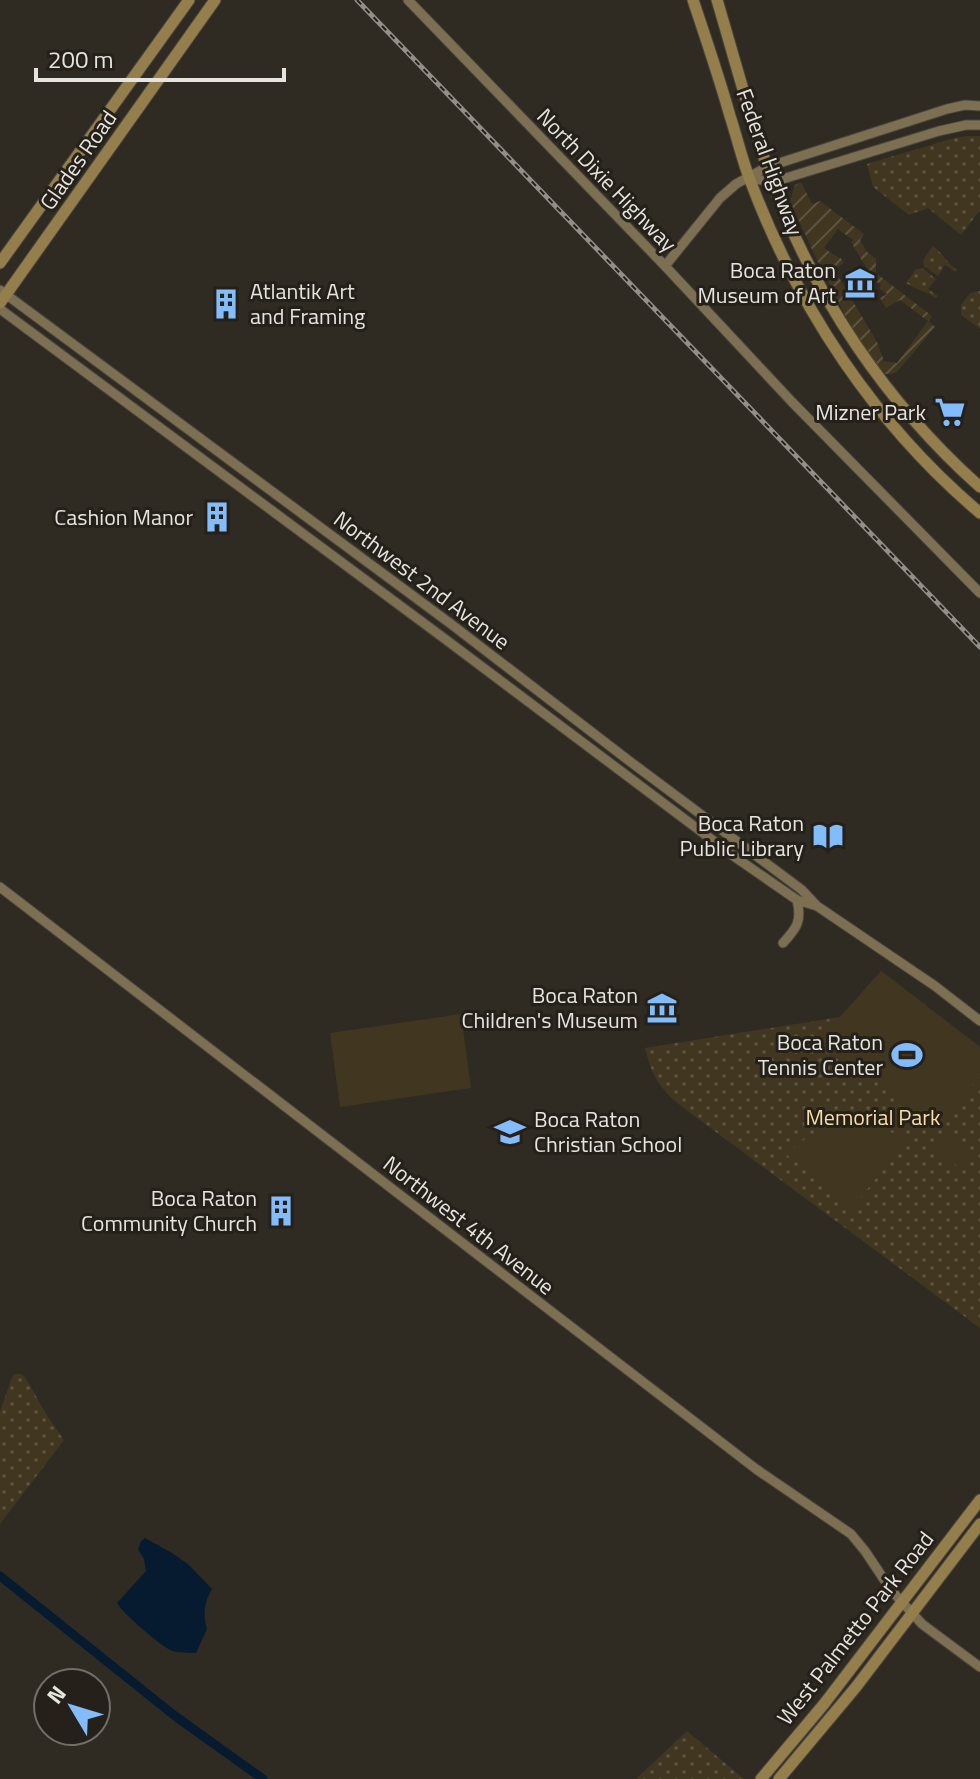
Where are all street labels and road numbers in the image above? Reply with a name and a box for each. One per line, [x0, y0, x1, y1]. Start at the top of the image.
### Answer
street label: Federal Highway [728, 84, 813, 241]
street label: North Dixie Highway [529, 100, 685, 260]
street label: Glades Road [31, 103, 125, 217]
street label: Northwest 2nd Avenue [327, 502, 517, 658]
street label: Northwest 4th Avenue [376, 1147, 562, 1303]
street label: West Palmetto Park Road [768, 1524, 942, 1732]

